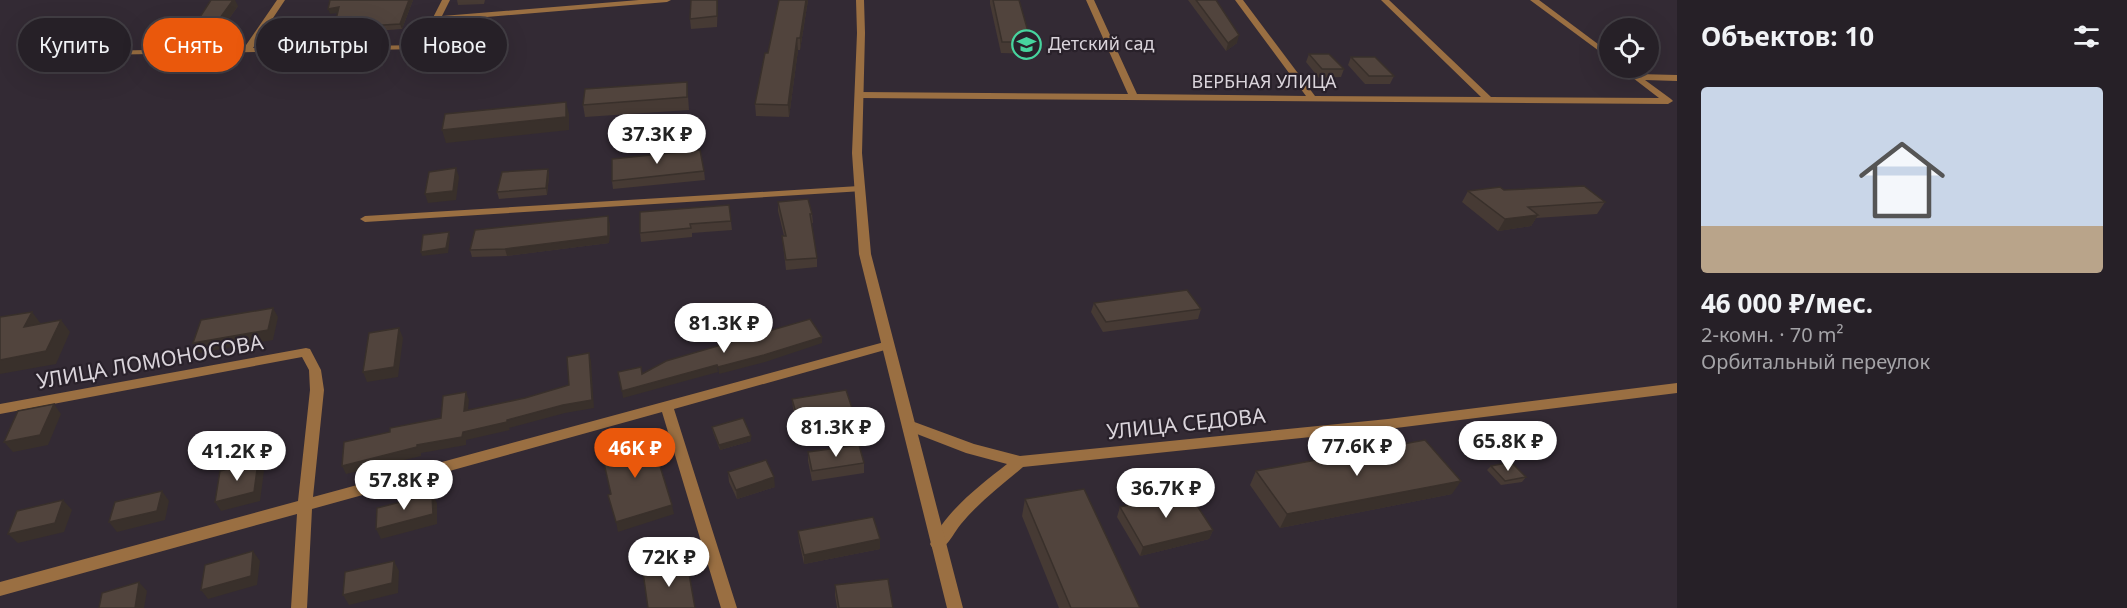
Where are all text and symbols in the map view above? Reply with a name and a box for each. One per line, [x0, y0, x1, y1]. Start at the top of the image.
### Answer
chip: Купить [18, 18, 131, 72]
chip: Снять [143, 18, 244, 72]
chip: Фильтры [256, 18, 389, 72]
chip: Новое [401, 18, 507, 72]
map controls [1599, 18, 1659, 78]
button: locate [1599, 18, 1659, 78]
text: Объектов: 10 [1701, 18, 1874, 54]
icon: filters [2070, 20, 2103, 53]
school or university icon: Детский сад [1011, 28, 1043, 60]
place label: Детский сад [1048, 31, 1154, 55]
street label: ВЕРБНАЯ УЛИЦА [1191, 69, 1337, 93]
pin: 37.3K ₽ [602, 114, 712, 165]
text: 37.3K ₽ [622, 120, 692, 147]
icon: home [1848, 126, 1956, 234]
text: 46 000 ₽/мес. [1701, 285, 1873, 321]
pin: 81.3K ₽ [669, 303, 779, 354]
text: 81.3K ₽ [689, 309, 759, 336]
text: 2-комн. · 70 m² [1701, 321, 1844, 348]
street label: УЛИЦА ЛОМОНОСОВА [34, 327, 266, 395]
text: Орбитальный переулок [1701, 348, 1930, 375]
street label: УЛИЦА СЕДОВА [1105, 401, 1267, 445]
pin: 81.3K ₽ [781, 407, 891, 458]
text: 81.3K ₽ [801, 413, 871, 440]
pin: 65.8K ₽ [1453, 421, 1563, 472]
pin: 77.6K ₽ [1302, 426, 1412, 477]
text: 65.8K ₽ [1473, 427, 1543, 454]
pin: 46K ₽ [593, 428, 677, 479]
pin: 41.2K ₽ [182, 431, 292, 482]
text: 77.6K ₽ [1322, 432, 1392, 459]
text: 46K ₽ [608, 434, 662, 461]
text: 41.2K ₽ [202, 437, 272, 464]
pin: 57.8K ₽ [349, 460, 459, 511]
text: 57.8K ₽ [369, 466, 439, 493]
pin: 36.7K ₽ [1111, 468, 1221, 519]
text: 36.7K ₽ [1131, 474, 1201, 501]
pin: 72K ₽ [627, 537, 711, 588]
text: 72K ₽ [642, 543, 696, 570]

